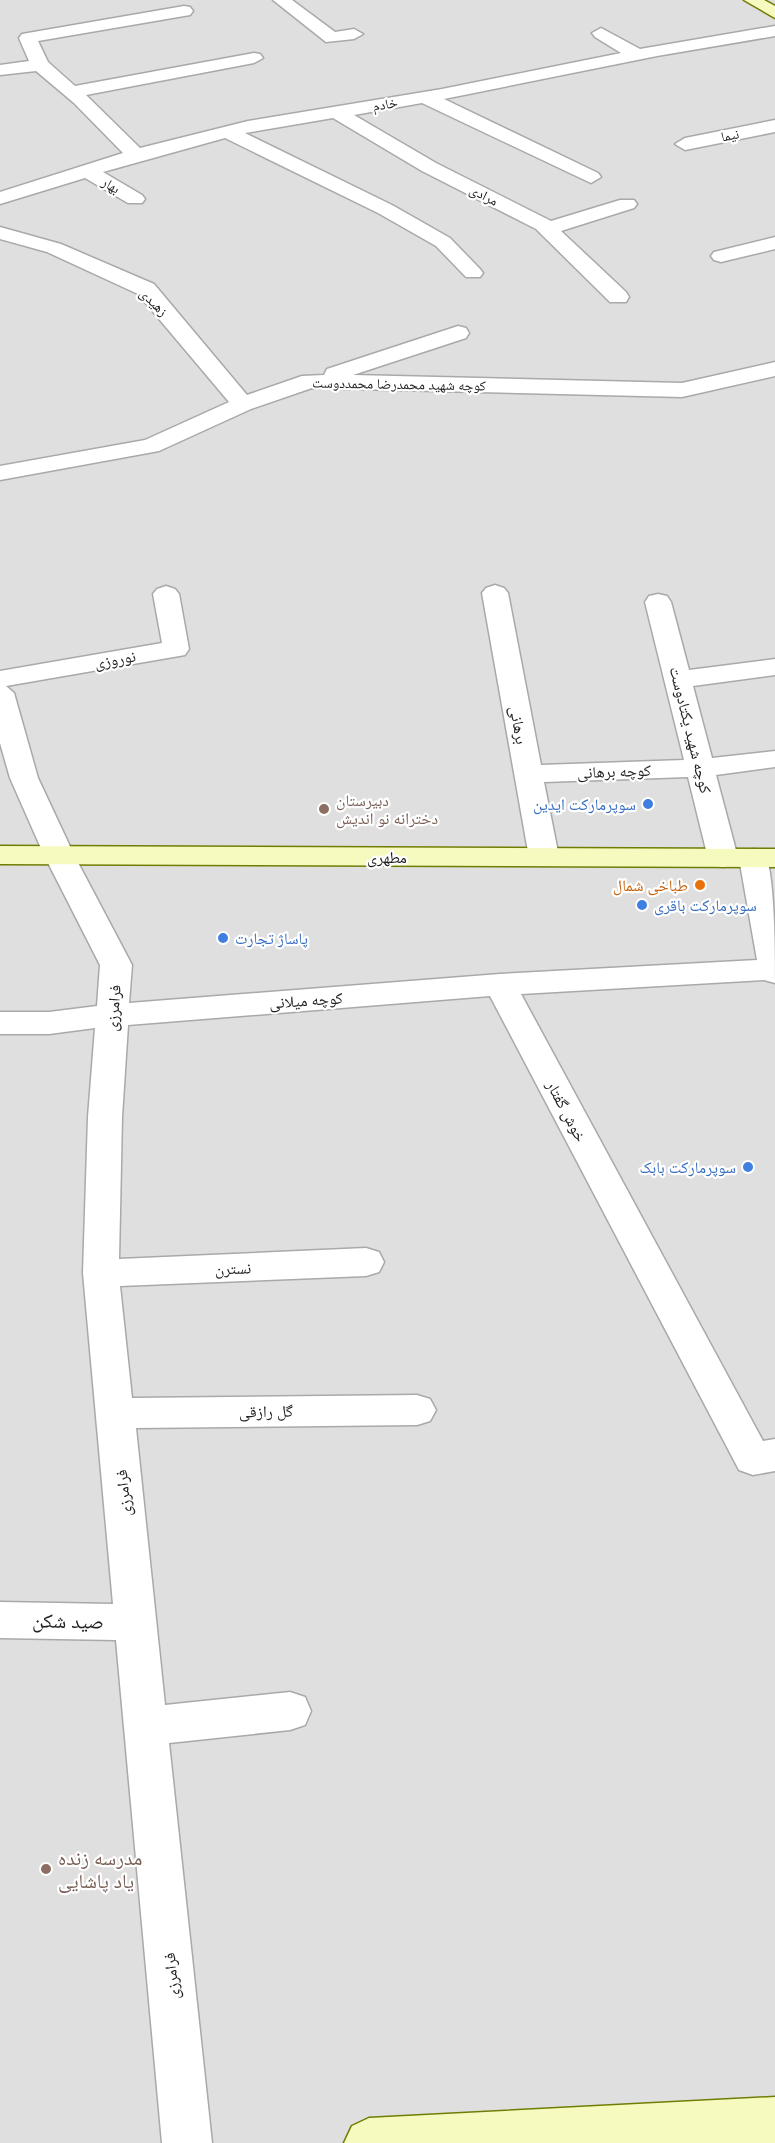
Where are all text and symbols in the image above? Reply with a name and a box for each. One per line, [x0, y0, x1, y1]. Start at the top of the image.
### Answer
street label: خادم [371, 94, 399, 116]
street label: نیما [720, 125, 741, 145]
street label: بهار [98, 173, 123, 197]
street label: مرادی [467, 181, 501, 210]
street label: زهیدی [136, 285, 171, 320]
street label: کوچه شهید محمدرضا محمددوست [312, 374, 486, 395]
street label: نوروزی [93, 647, 137, 673]
street label: کوچه شهید یکتادوست [666, 665, 716, 796]
street label: برهانی [505, 705, 531, 746]
street label: کوچه برهانی [577, 761, 652, 783]
place label: دبیرستان دخترانه نو اندیش [336, 791, 438, 829]
place label: سوپرمارکت ایدین [533, 795, 636, 815]
marker: سوپرمارکت ایدین [641, 797, 655, 811]
marker: دبیرستان دخترانه نو اندیش [317, 802, 331, 816]
street label: مطهری [367, 848, 407, 868]
place label: طباخی شمال [613, 876, 688, 896]
marker: طباخی شمال [693, 878, 707, 892]
place label: سوپرمارکت باقری [654, 896, 757, 916]
marker: سوپرمارکت باقری [635, 898, 649, 912]
place label: پاساژ تجارت [235, 929, 308, 948]
marker: پاساژ تجارت [216, 931, 230, 945]
street label: فرامرزی [102, 984, 126, 1032]
street label: کوچه میلانی [269, 988, 344, 1014]
street label: خوش گفتار [541, 1076, 591, 1146]
place label: سوپرمارکت بابک [639, 1158, 736, 1177]
marker: سوپرمارکت بابک [741, 1160, 755, 1174]
street label: نسترن [214, 1258, 252, 1280]
street label: گل رازقی [239, 1402, 294, 1422]
street label: فرامرزی [112, 1469, 136, 1517]
street label: صید شکن [32, 1608, 104, 1634]
place label: مدرسه زنده یاد پاشایی [58, 1846, 142, 1893]
marker: مدرسه زنده یاد پاشایی [39, 1862, 53, 1876]
street label: فرامرزی [160, 1952, 184, 2000]

